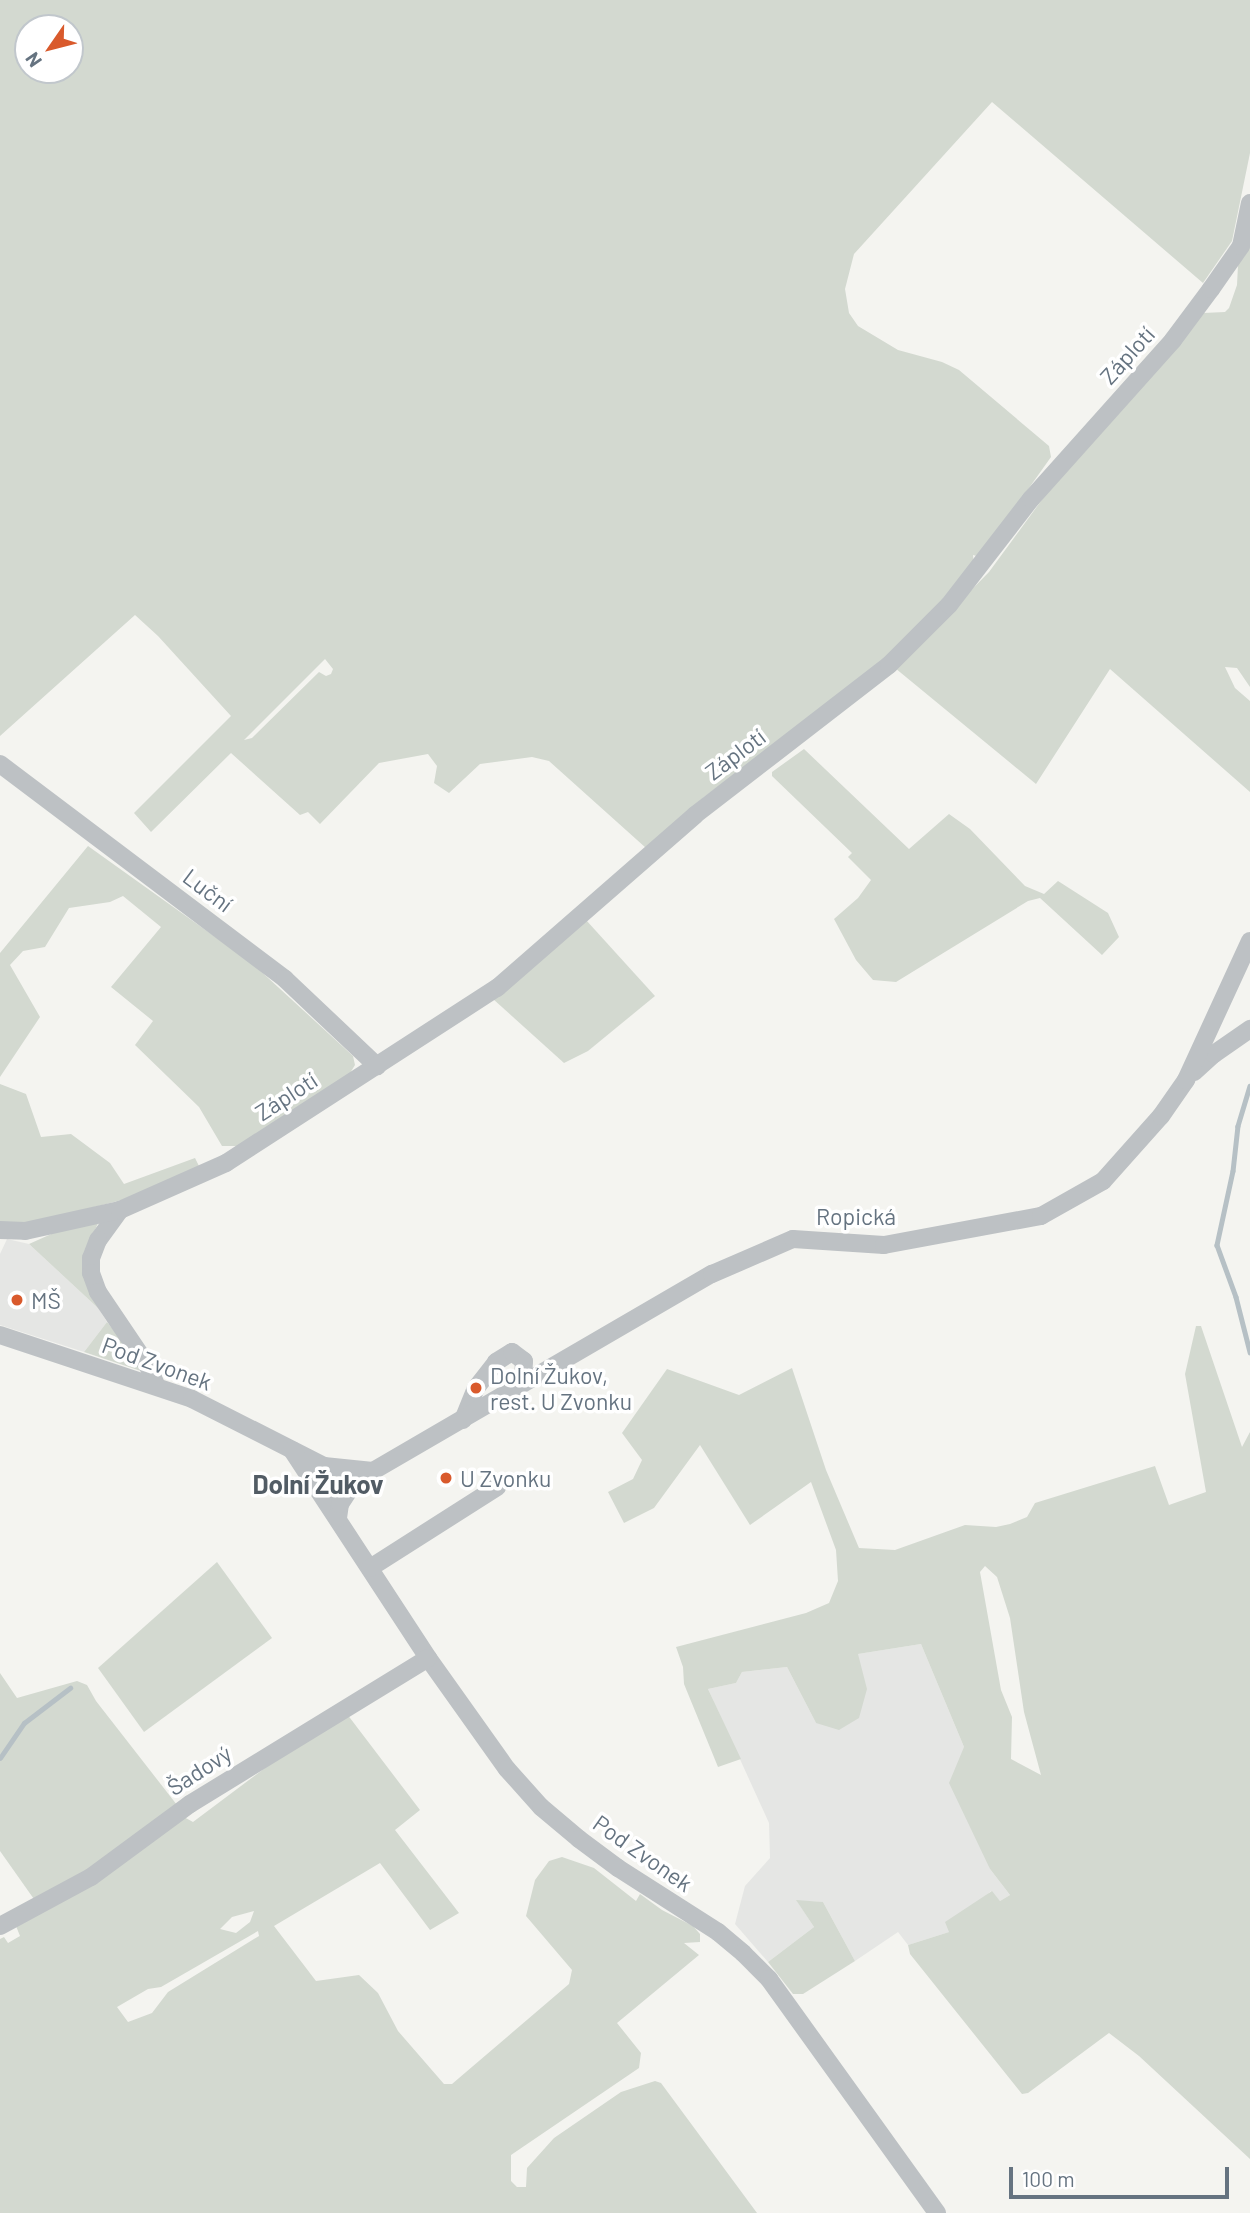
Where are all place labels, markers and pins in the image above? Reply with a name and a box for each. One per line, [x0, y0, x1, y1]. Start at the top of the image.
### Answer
place label: MŠ [31, 1286, 61, 1314]
marker: MŠ [9, 1292, 25, 1308]
place label: Dolní Žukov, rest. U Zvonku [490, 1361, 632, 1415]
marker: Dolní Žukov, rest. U Zvonku [468, 1380, 484, 1396]
place label: U Zvonku [460, 1464, 551, 1492]
marker: U Zvonku [438, 1470, 454, 1486]

